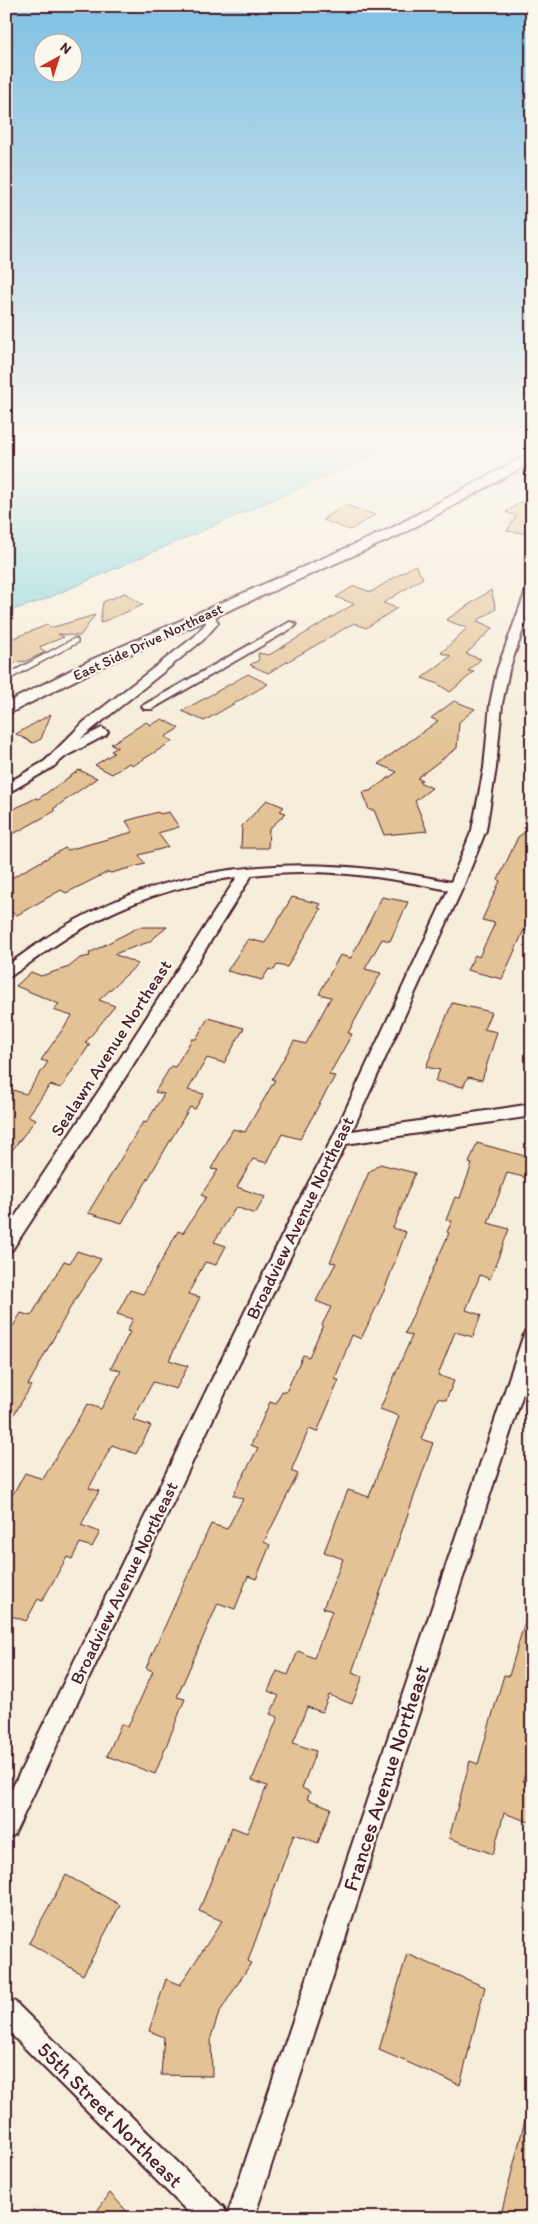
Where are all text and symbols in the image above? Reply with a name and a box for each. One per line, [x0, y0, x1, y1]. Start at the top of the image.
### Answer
north arrow [32, 32, 82, 82]
text: N [57, 39, 75, 58]
street label: East Side Drive Northeast [70, 599, 226, 685]
street label: Sealawn Avenue Northeast [46, 955, 176, 1140]
street label: Broadview Avenue Northeast [241, 1113, 359, 1323]
street label: Broadview Avenue Northeast [65, 1478, 183, 1688]
street label: Frances Avenue Northeast [337, 1662, 434, 1894]
street label: 55th Street Northeast [32, 2037, 188, 2193]

